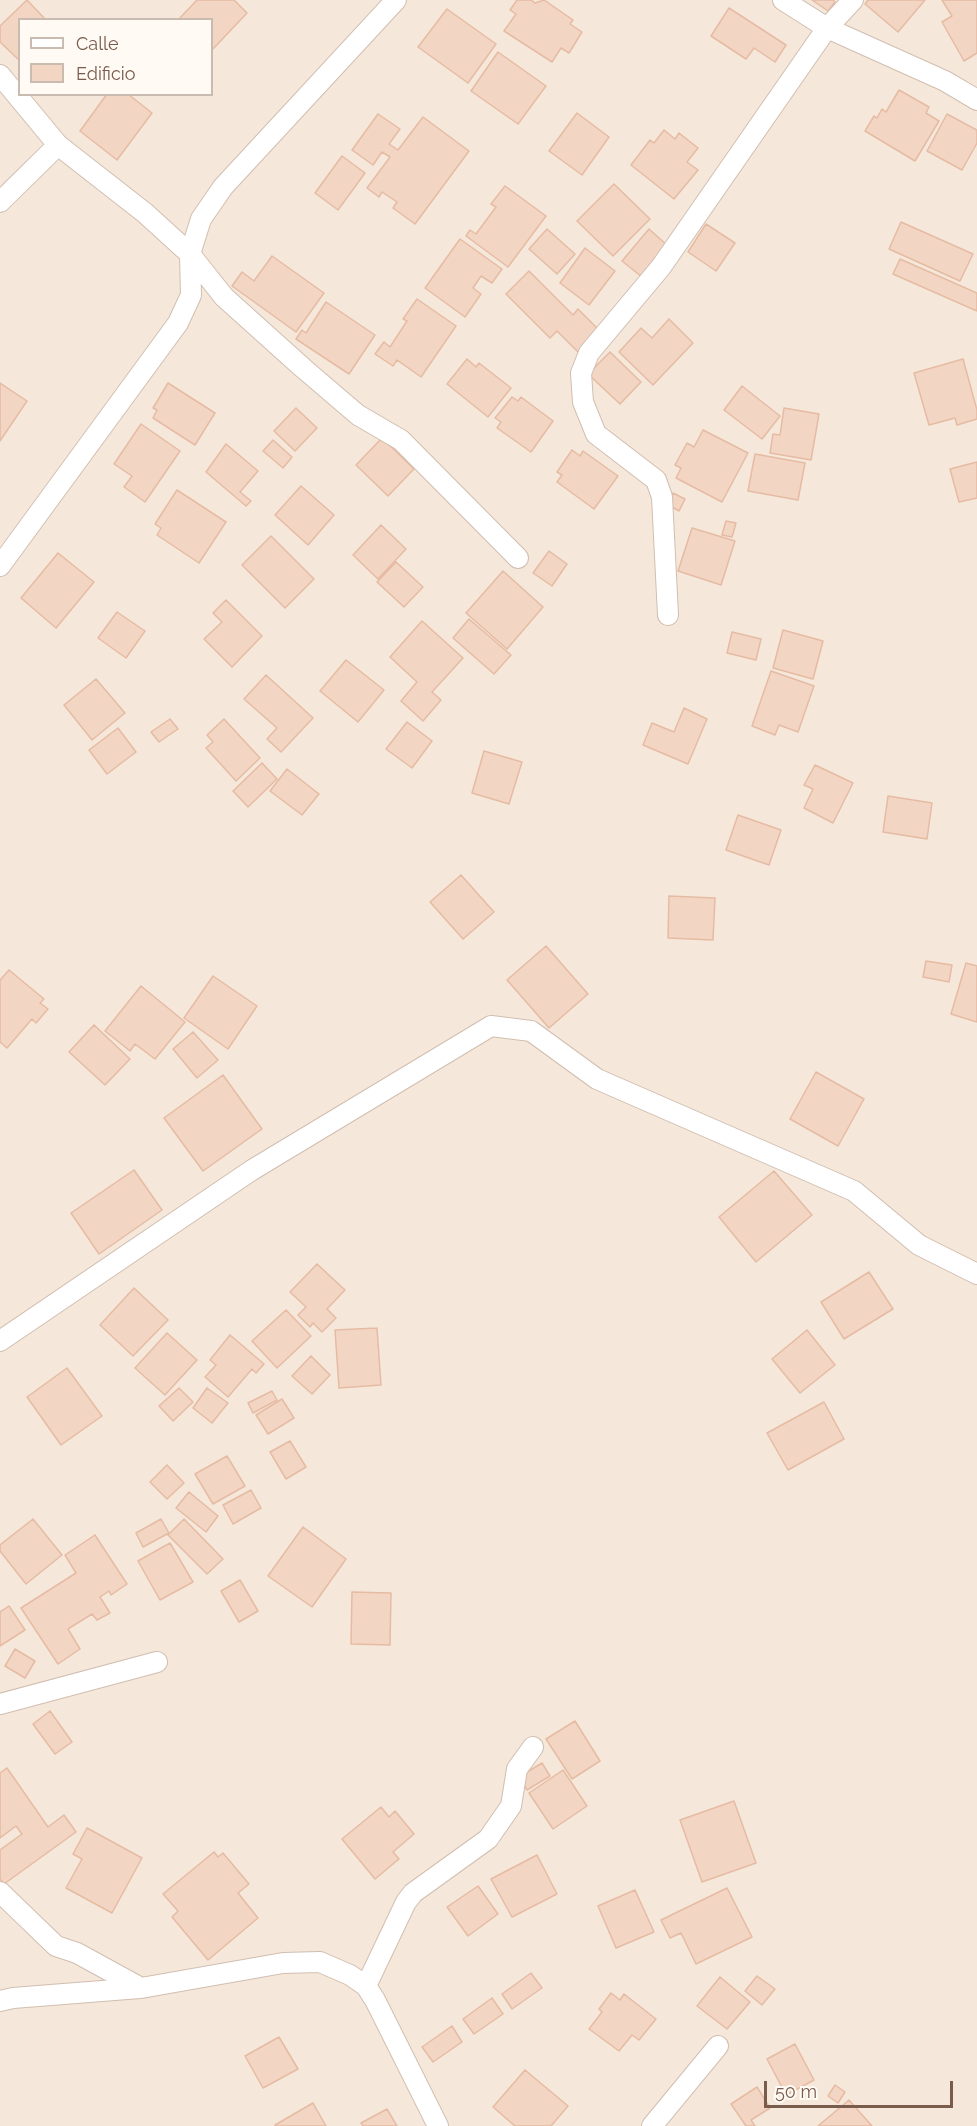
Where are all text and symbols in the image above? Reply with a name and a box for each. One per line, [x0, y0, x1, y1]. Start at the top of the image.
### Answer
legend [18, 18, 213, 96]
text: Calle [76, 33, 119, 54]
text: Edificio [76, 63, 135, 84]
scale bar [767, 2069, 956, 2107]
text: 50 m [775, 2081, 817, 2102]

